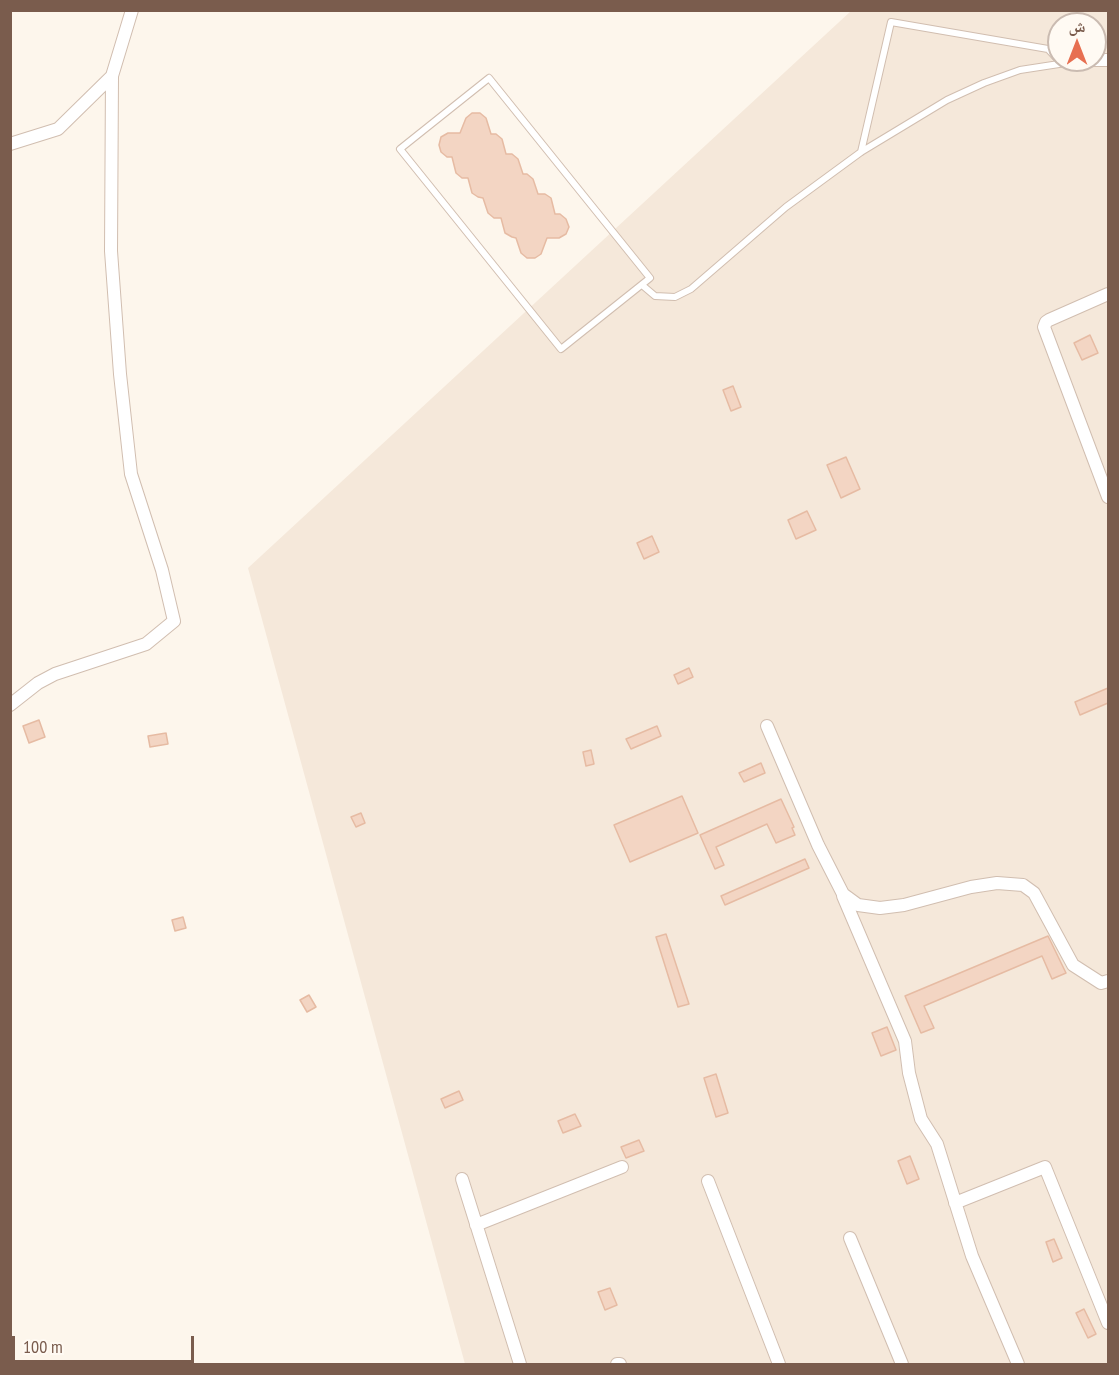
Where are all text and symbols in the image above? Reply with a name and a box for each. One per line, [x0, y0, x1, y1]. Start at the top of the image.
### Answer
north arrow [1047, 12, 1107, 72]
text: ش [1069, 16, 1085, 36]
scale bar [15, 1324, 196, 1362]
text: 100 m [23, 1335, 63, 1358]

